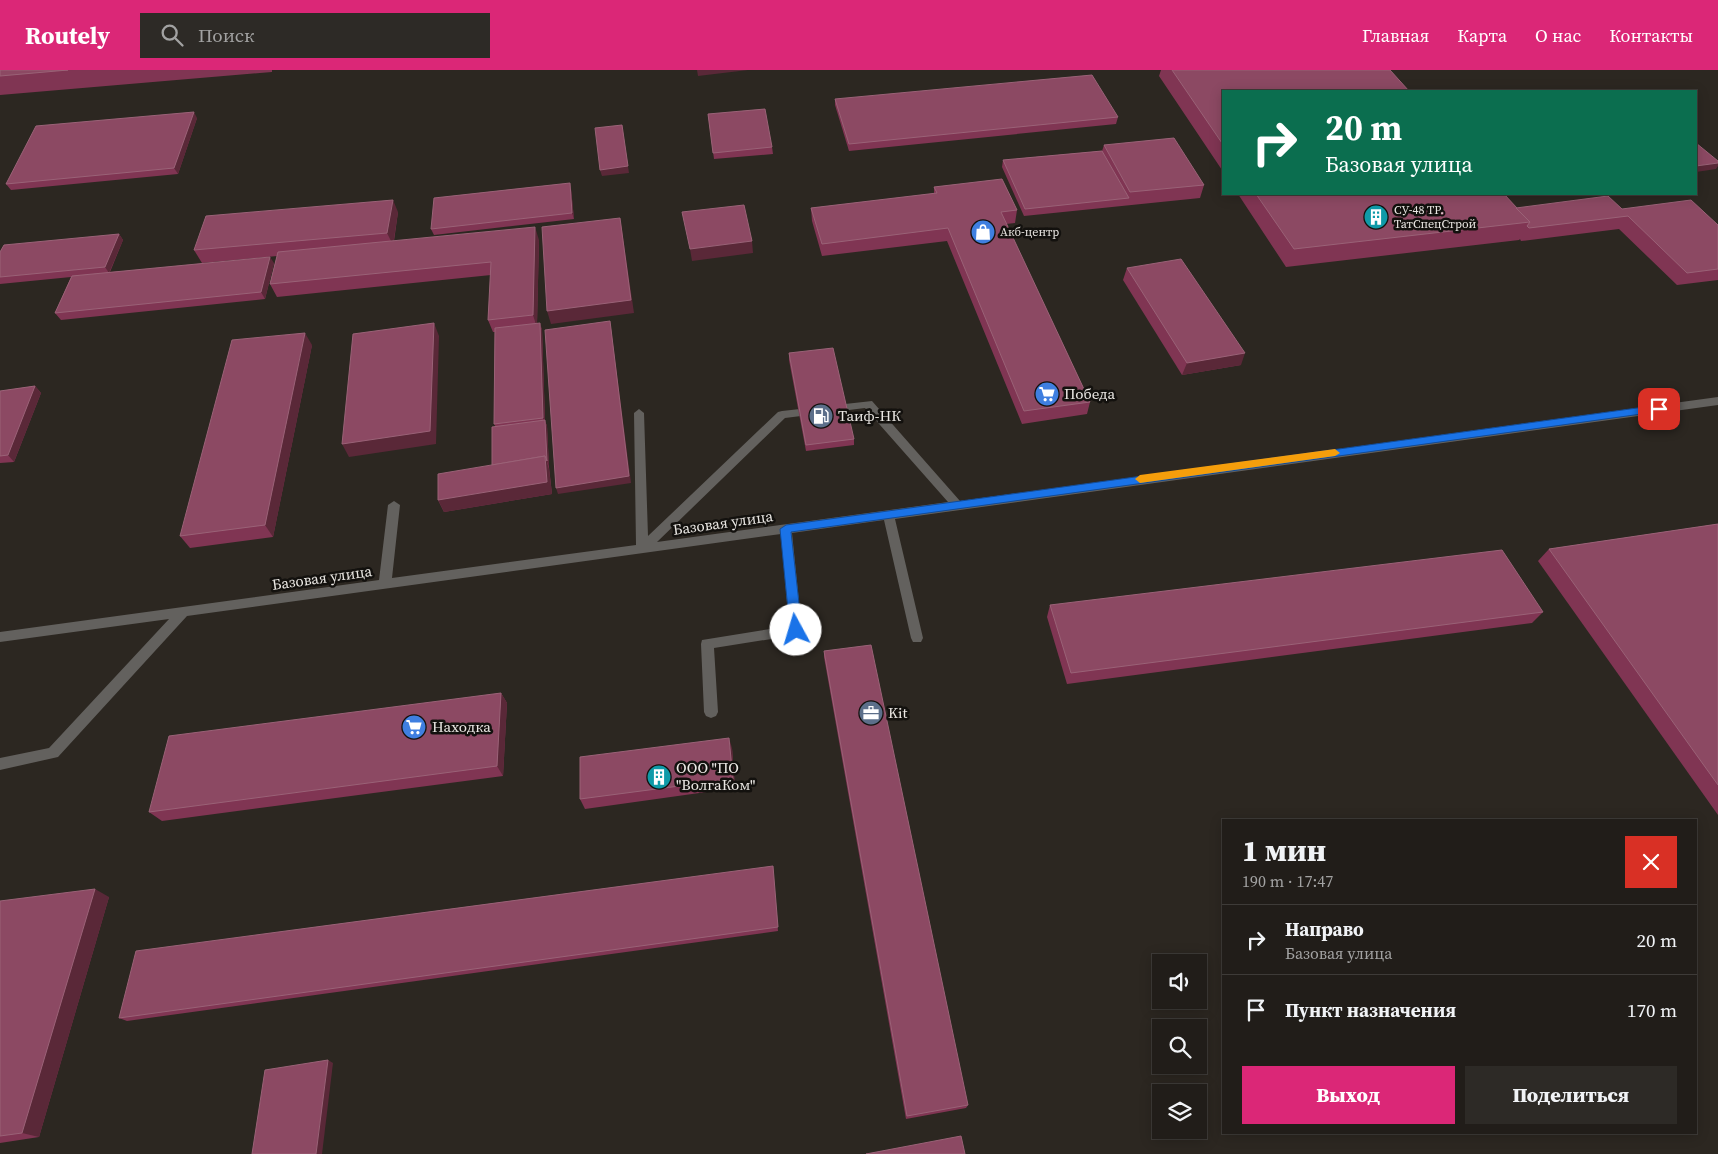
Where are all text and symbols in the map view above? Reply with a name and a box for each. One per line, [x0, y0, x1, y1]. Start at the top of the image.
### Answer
search box [140, 13, 490, 58]
text: Routely [25, 19, 110, 52]
icon: search [158, 21, 186, 49]
text: Поиск [198, 22, 255, 48]
text: Главная [1362, 23, 1429, 48]
text: Карта [1457, 23, 1507, 48]
text: О нас [1535, 23, 1581, 48]
text: Контакты [1609, 23, 1693, 48]
text: 20 m [1325, 104, 1402, 152]
icon: right [1242, 110, 1307, 175]
text: Базовая улица [1325, 149, 1473, 179]
place label: СУ-48 ТР. ТатСпецСтрой [1394, 202, 1477, 232]
building icon: СУ-48 ТР. ТатСпецСтрой [1363, 204, 1389, 230]
shop icon: Акб-центр [970, 219, 996, 245]
place label: Акб-центр [1000, 224, 1059, 240]
supermarket icon: Победа [1034, 381, 1060, 407]
place label: Победа [1064, 383, 1116, 404]
pin [1638, 388, 1680, 430]
icon: arrive [1645, 395, 1673, 423]
fuel station icon: Таиф-НК [808, 403, 834, 429]
place label: Таиф-НК [838, 405, 901, 426]
street label: Базовая улица [672, 505, 775, 540]
street label: Базовая улица [271, 560, 374, 595]
position arrow [769, 603, 821, 655]
office icon: Kit [858, 700, 884, 726]
place label: Kit [888, 702, 907, 723]
supermarket icon: Находка [401, 714, 427, 740]
place label: Находка [432, 716, 491, 737]
place label: ООО "ПО "ВолгаКом" [676, 757, 755, 795]
building icon: ООО "ПО "ВолгаКом" [646, 764, 672, 790]
text: 1 мин [1242, 830, 1326, 871]
button: close [1625, 836, 1677, 888]
text: 190 m · 17:47 [1242, 870, 1333, 892]
text: Направо [1285, 916, 1364, 942]
icon: right [1242, 926, 1270, 954]
text: 20 m [1636, 927, 1677, 953]
text: Базовая улица [1285, 942, 1392, 964]
map controls [1152, 954, 1207, 1139]
button: sound [1152, 954, 1207, 1009]
icon: arrive [1242, 996, 1270, 1024]
text: Пункт назначения [1285, 997, 1456, 1023]
text: 170 m [1627, 997, 1677, 1023]
button: search [1152, 1019, 1207, 1074]
button: Выход [1242, 1066, 1455, 1124]
button: Поделиться [1465, 1066, 1677, 1124]
button: layers [1152, 1084, 1207, 1139]

